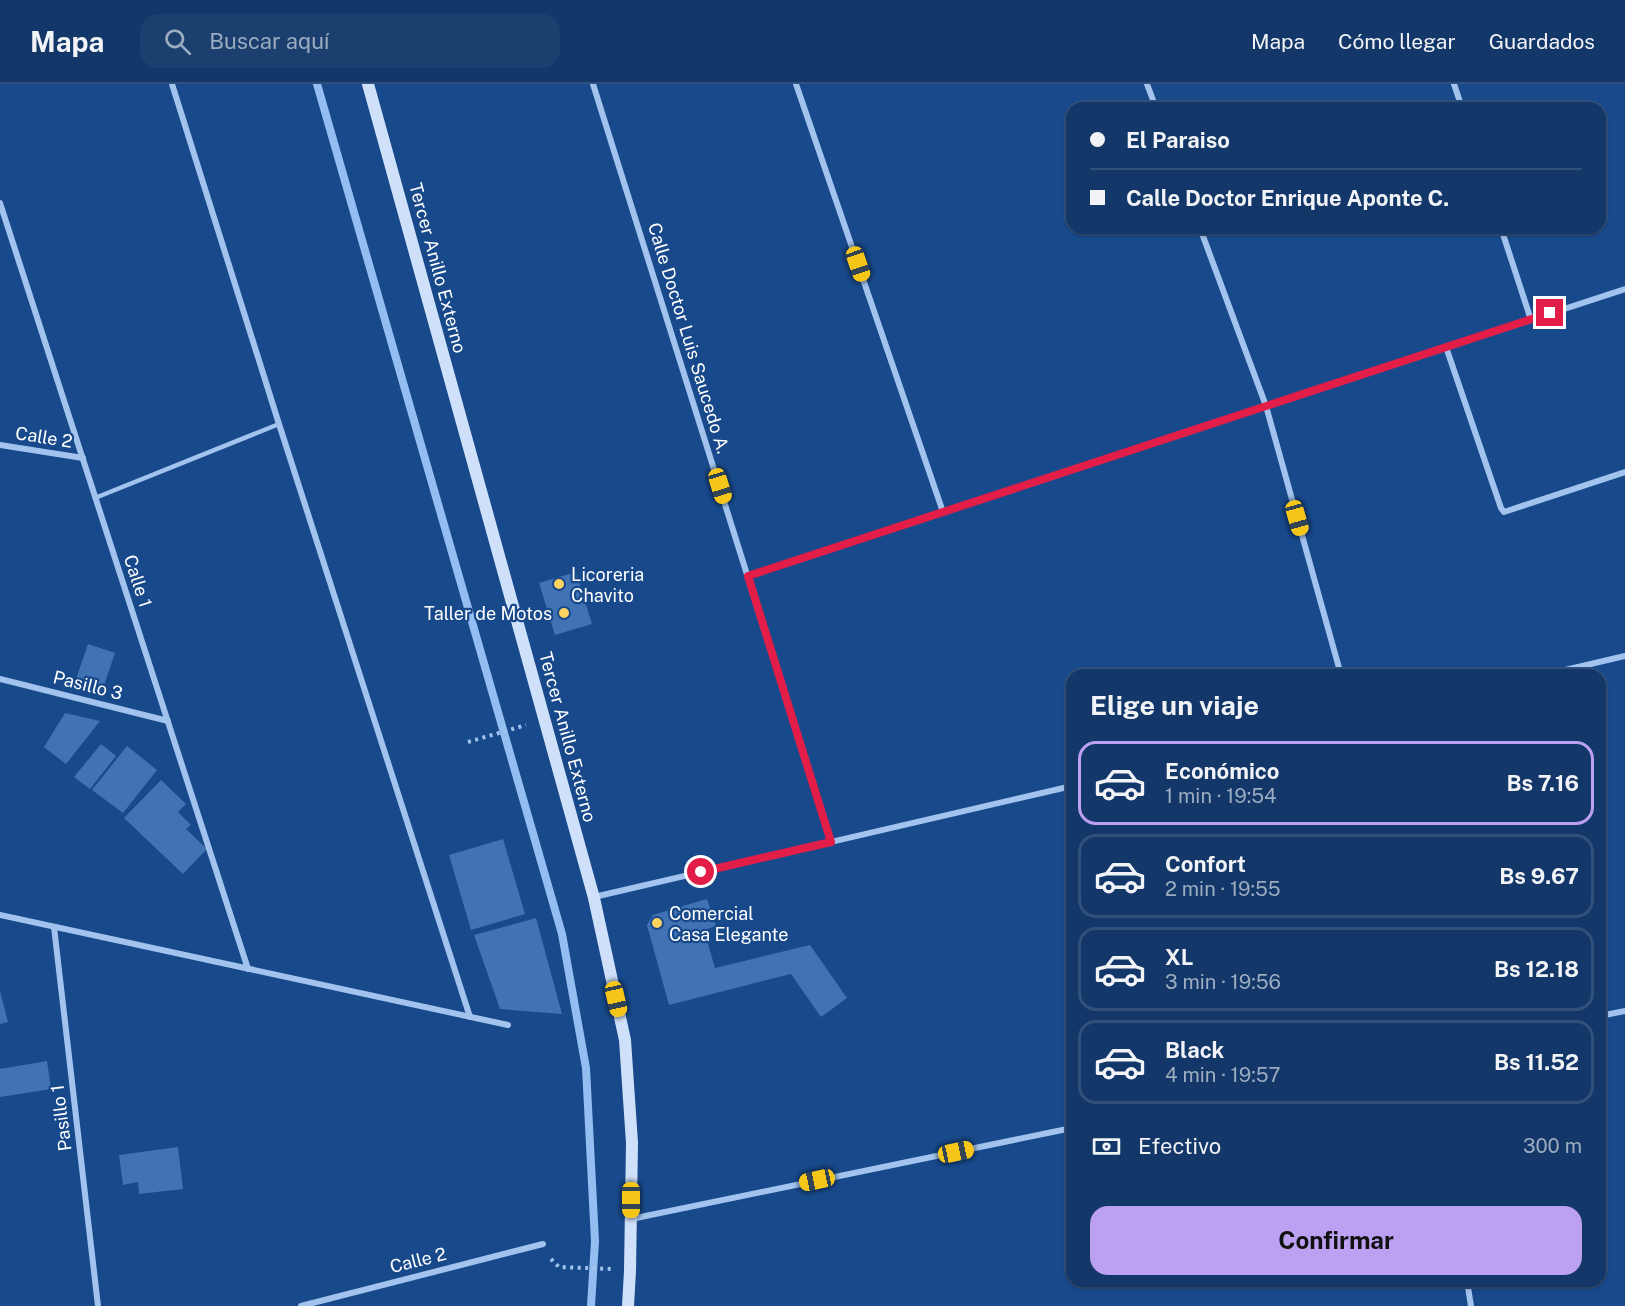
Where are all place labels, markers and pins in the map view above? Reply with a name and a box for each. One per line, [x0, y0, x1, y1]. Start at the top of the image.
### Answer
place label: Licoreria Chavito [571, 564, 644, 606]
marker: Licoreria Chavito [552, 577, 566, 591]
place label: Taller de Motos [424, 603, 552, 624]
marker: Taller de Motos [557, 606, 571, 620]
place label: Comercial Casa Elegante [669, 903, 789, 945]
marker: Comercial Casa Elegante [650, 916, 664, 930]

